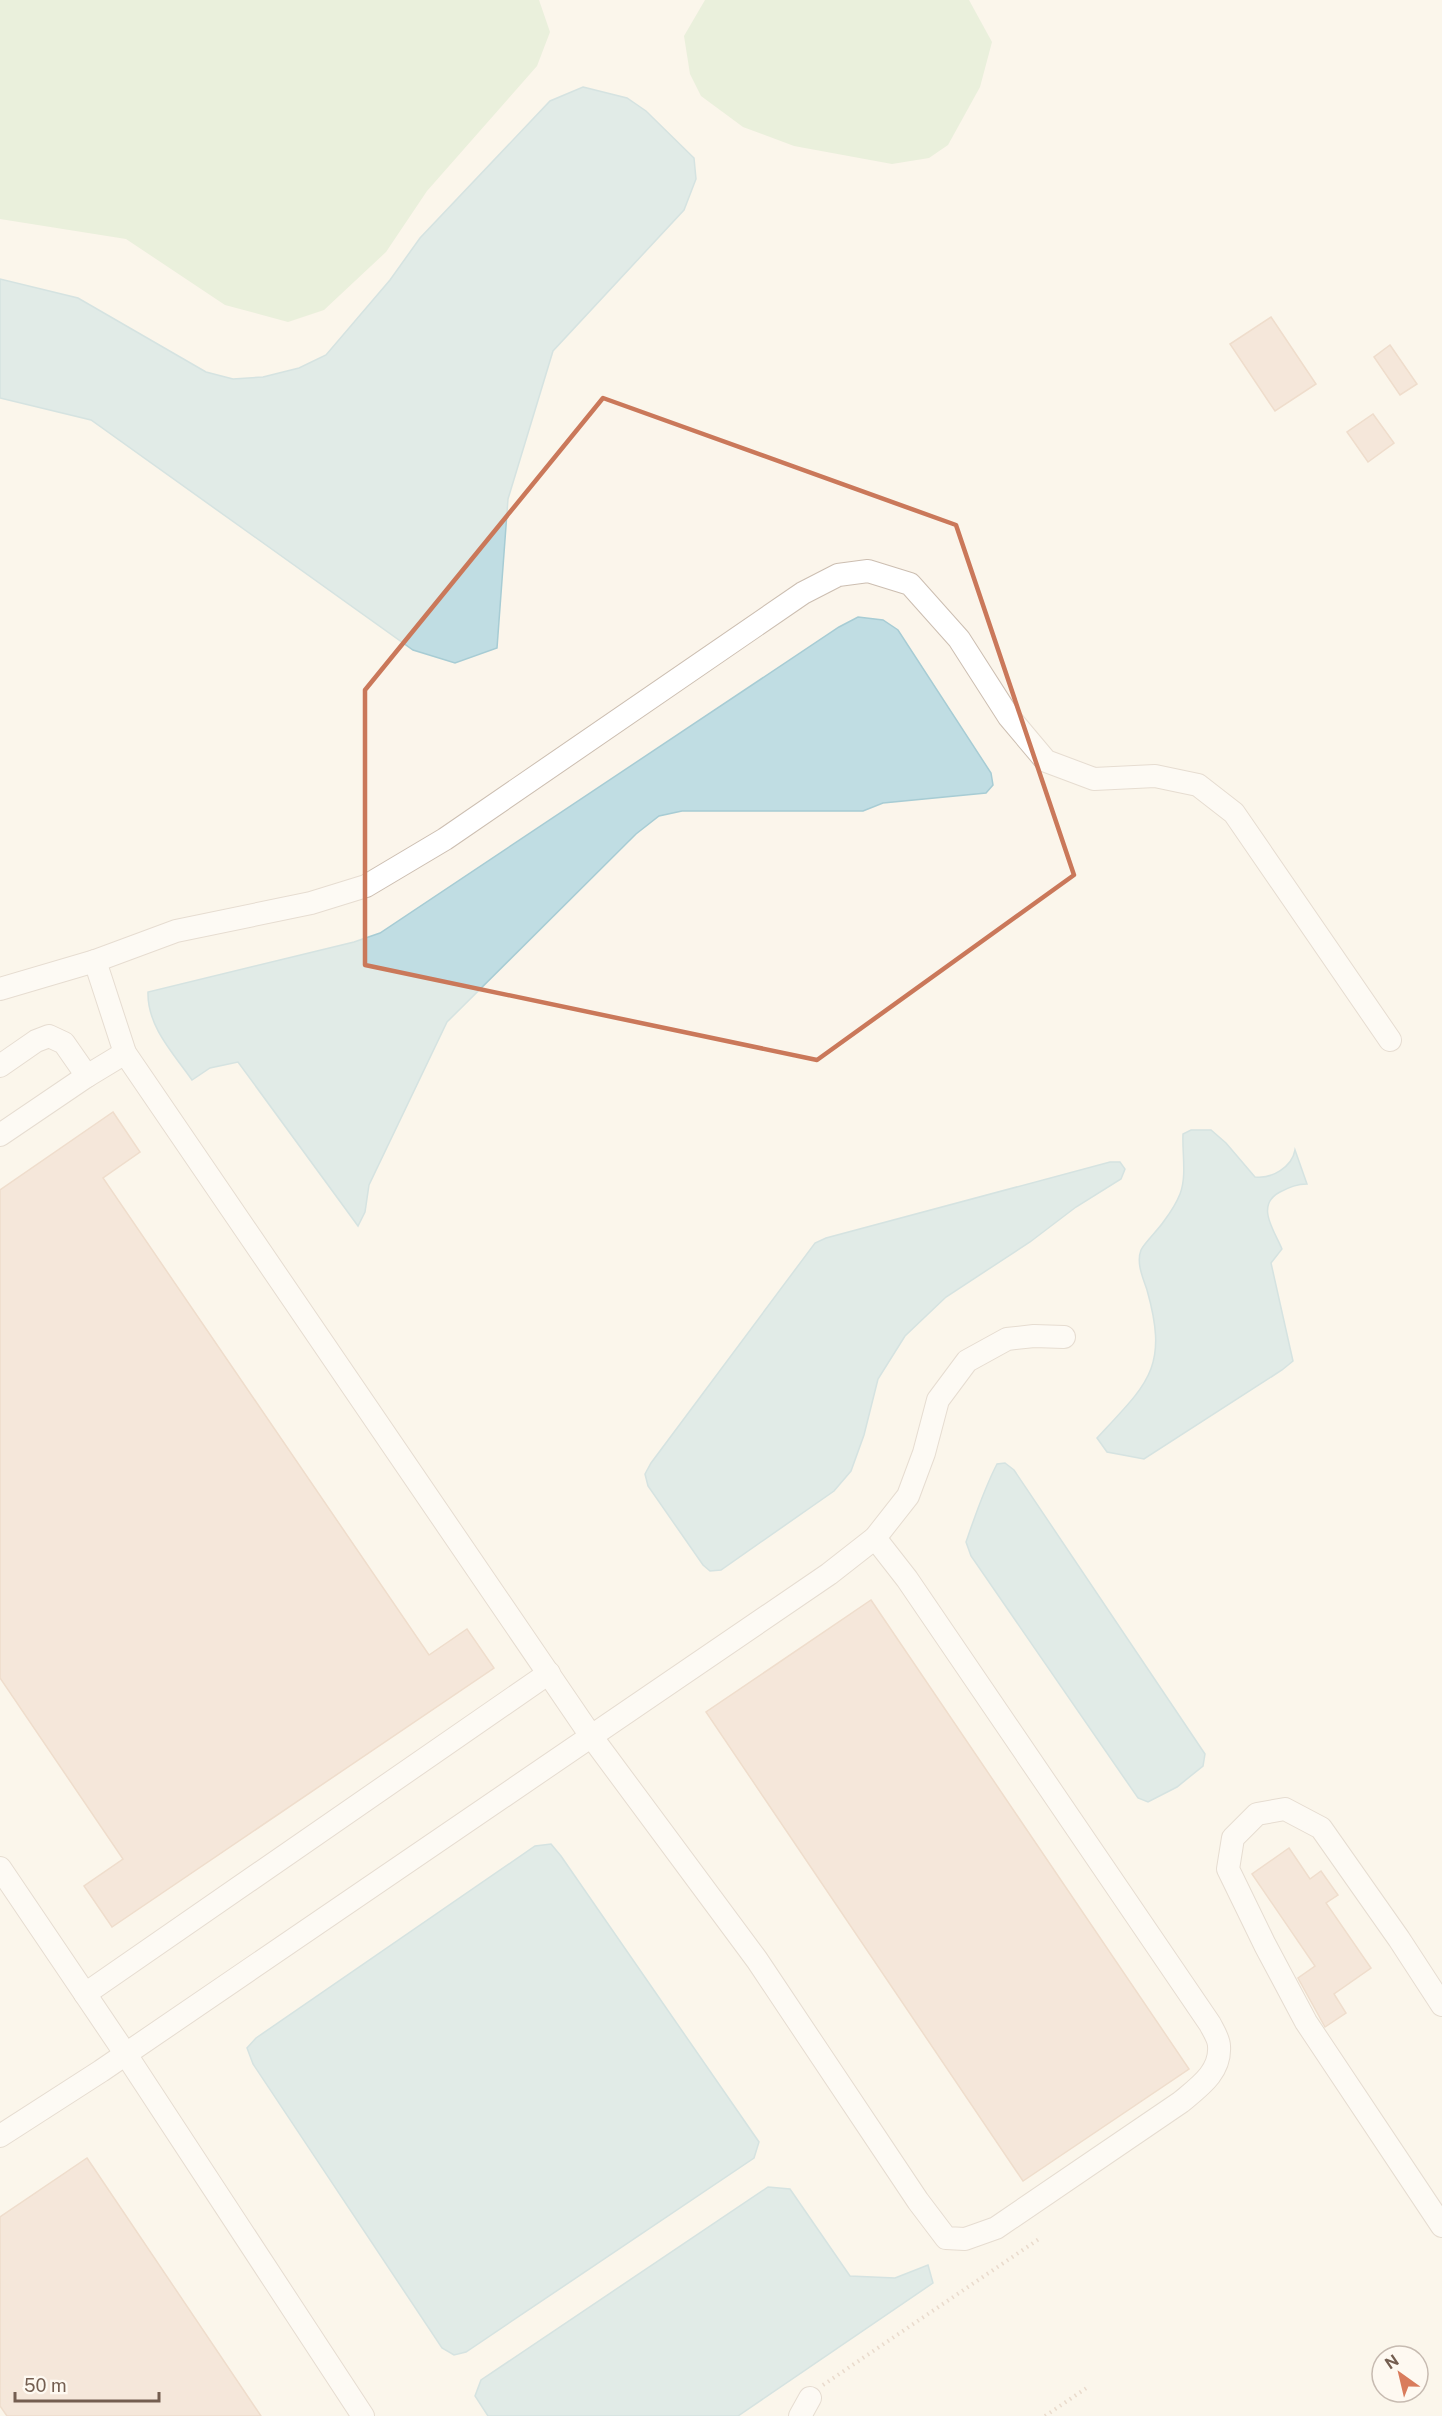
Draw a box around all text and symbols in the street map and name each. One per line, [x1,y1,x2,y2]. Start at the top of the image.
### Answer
north arrow [1370,2344,1430,2404]
text: N [1381,2351,1402,2373]
scale bar [15,2365,159,2403]
text: 50 m [24,2375,67,2396]

